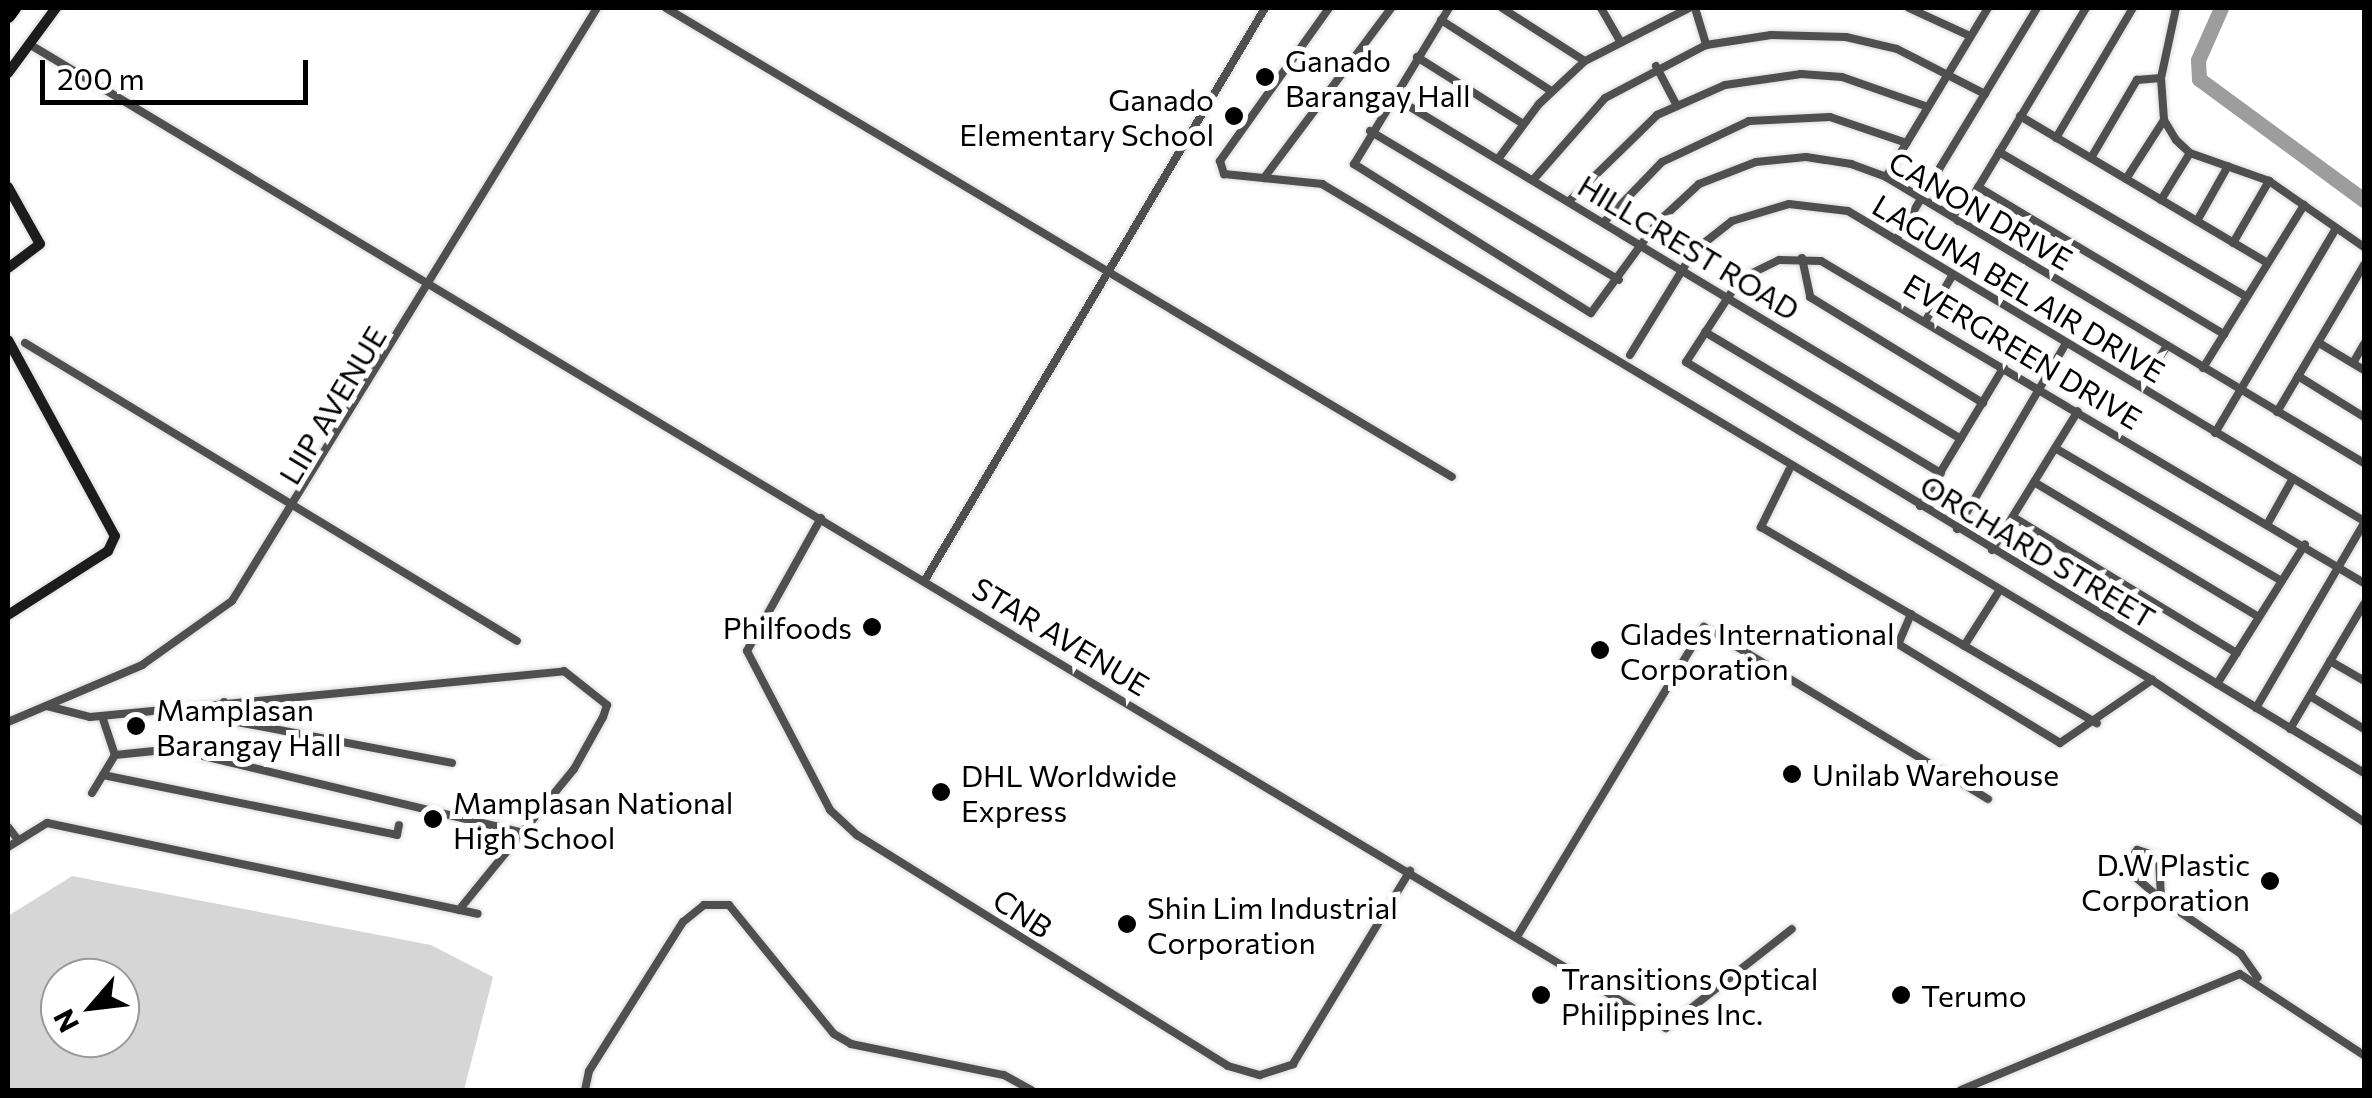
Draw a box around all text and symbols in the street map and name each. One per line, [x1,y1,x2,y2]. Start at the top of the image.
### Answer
scale bar [45,40,312,102]
place label: Ganado Barangay Hall [1285,42,1471,112]
text: 200 m [57,59,145,96]
marker: Ganado Barangay Hall [1254,66,1276,88]
place label: Ganado Elementary School [959,81,1214,152]
marker: Ganado Elementary School [1223,105,1245,127]
street label: CANON DRIVE [1883,143,2079,277]
street label: HILLCREST ROAD [1572,167,1806,327]
street label: LAGUNA BEL AIR DRIVE [1867,187,2171,389]
street label: EVERGREEN DRIVE [1898,266,2148,436]
street label: LIIP AVENUE [271,320,393,490]
street label: ORCHARD STREET [1914,467,2162,635]
street label: STAR AVENUE [966,569,1156,703]
place label: Philfoods [723,609,852,645]
place label: Glades International Corporation [1620,615,1895,686]
marker: Philfoods [861,616,883,638]
marker: Glades International Corporation [1589,639,1611,661]
place label: Mamplasan Barangay Hall [156,691,342,762]
marker: Mamplasan Barangay Hall [125,715,147,737]
place label: Unilab Warehouse [1812,756,2059,792]
place label: DHL Worldwide Express [961,757,1177,828]
marker: Unilab Warehouse [1781,763,1803,785]
marker: DHL Worldwide Express [930,781,952,803]
place label: Mamplasan National High School [453,784,733,854]
marker: Mamplasan National High School [422,808,444,830]
place label: D.W Plastic Corporation [2081,846,2250,916]
marker: D.W Plastic Corporation [2259,870,2281,892]
street label: CNB [987,881,1059,945]
place label: Shin Lim Industrial Corporation [1147,889,1398,960]
marker: Shin Lim Industrial Corporation [1116,913,1138,935]
north arrow [40,958,140,1058]
place label: Transitions Optical Philippines Inc. [1561,960,1818,1030]
place label: Terumo [1921,977,2027,1013]
marker: Transitions Optical Philippines Inc. [1530,984,1552,1006]
marker: Terumo [1890,984,1912,1006]
text: N [45,1004,85,1038]

